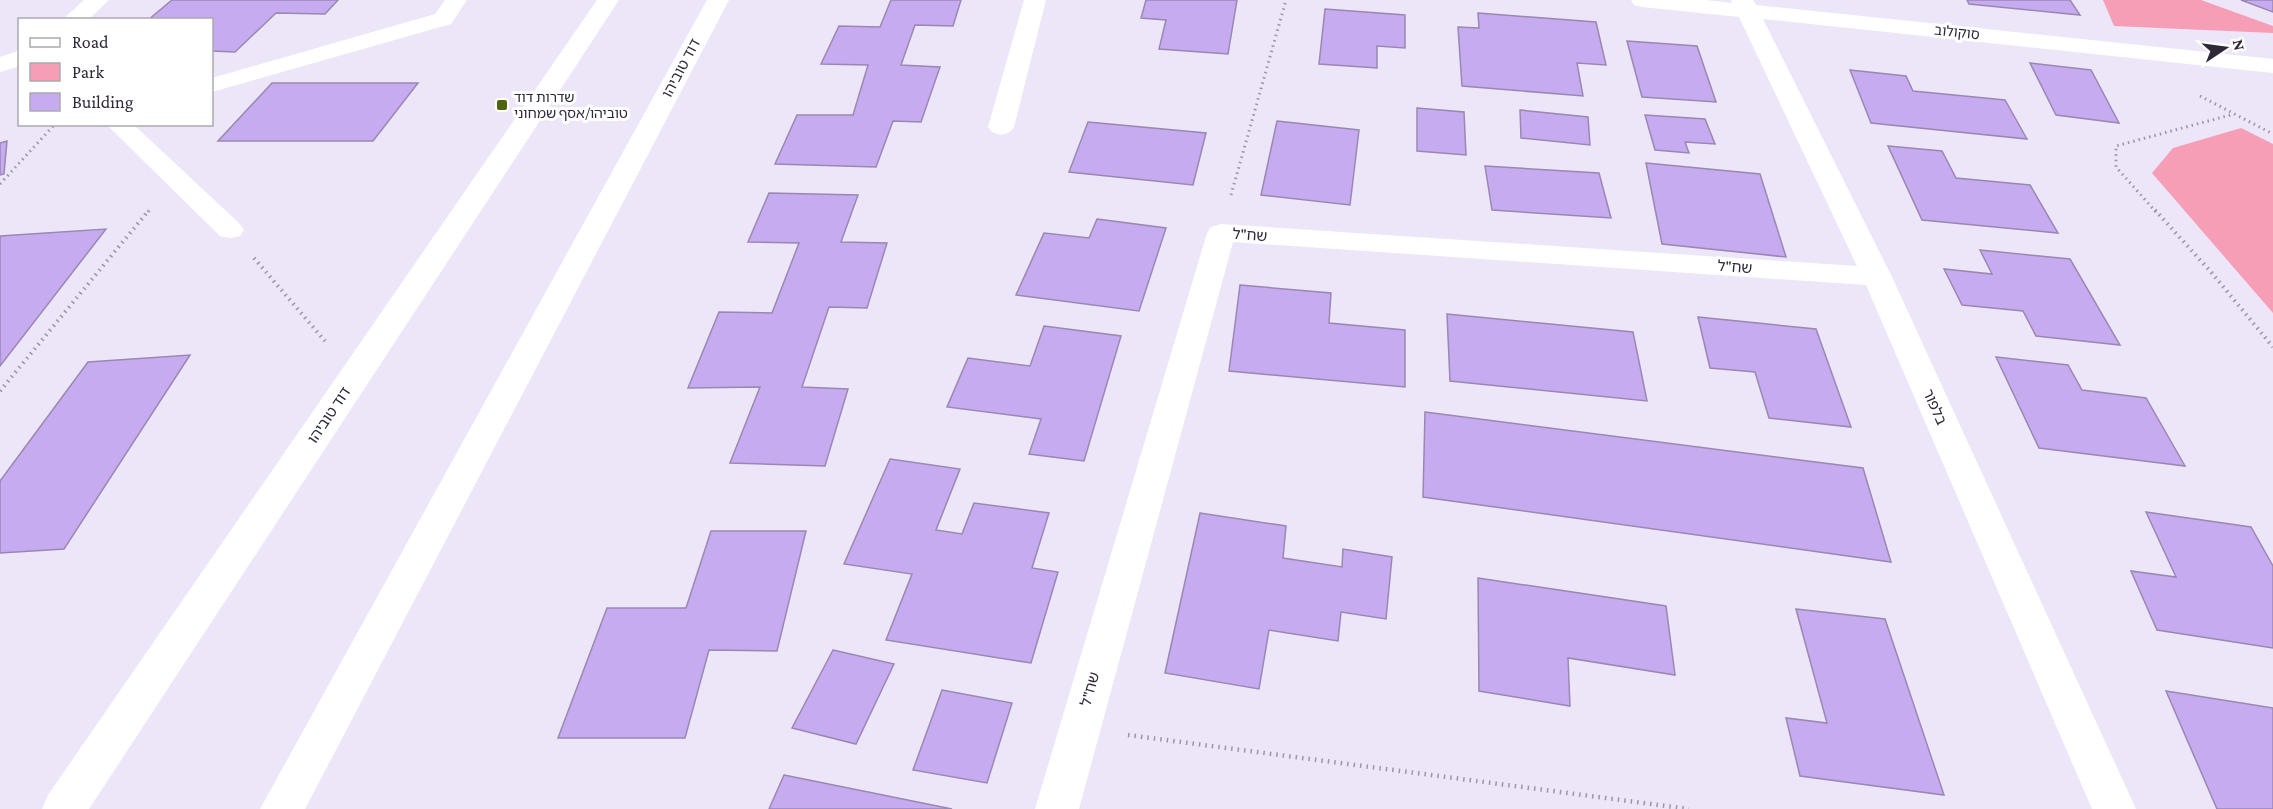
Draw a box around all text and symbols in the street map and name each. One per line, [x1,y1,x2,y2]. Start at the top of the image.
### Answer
legend [18,18,213,126]
north arrow [2195,18,2255,78]
street label: סוקולוב [1933,22,1981,42]
text: Road [72,32,109,52]
street label: דוד טוביהו [659,36,703,100]
text: N [2230,38,2249,52]
text: Park [72,62,104,82]
place label: שדרות דוד טוביהו/אסף שמחוני [514,89,628,121]
text: Building [72,92,134,112]
marker: שדרות דוד טוביהו/אסף שמחוני [495,98,509,112]
street label: שח"ל [1232,226,1268,244]
street label: שח"ל [1717,258,1753,276]
street label: דוד טוביהו [304,384,354,446]
street label: בלפור [1920,387,1950,428]
street label: שח"ל [1078,670,1102,708]

